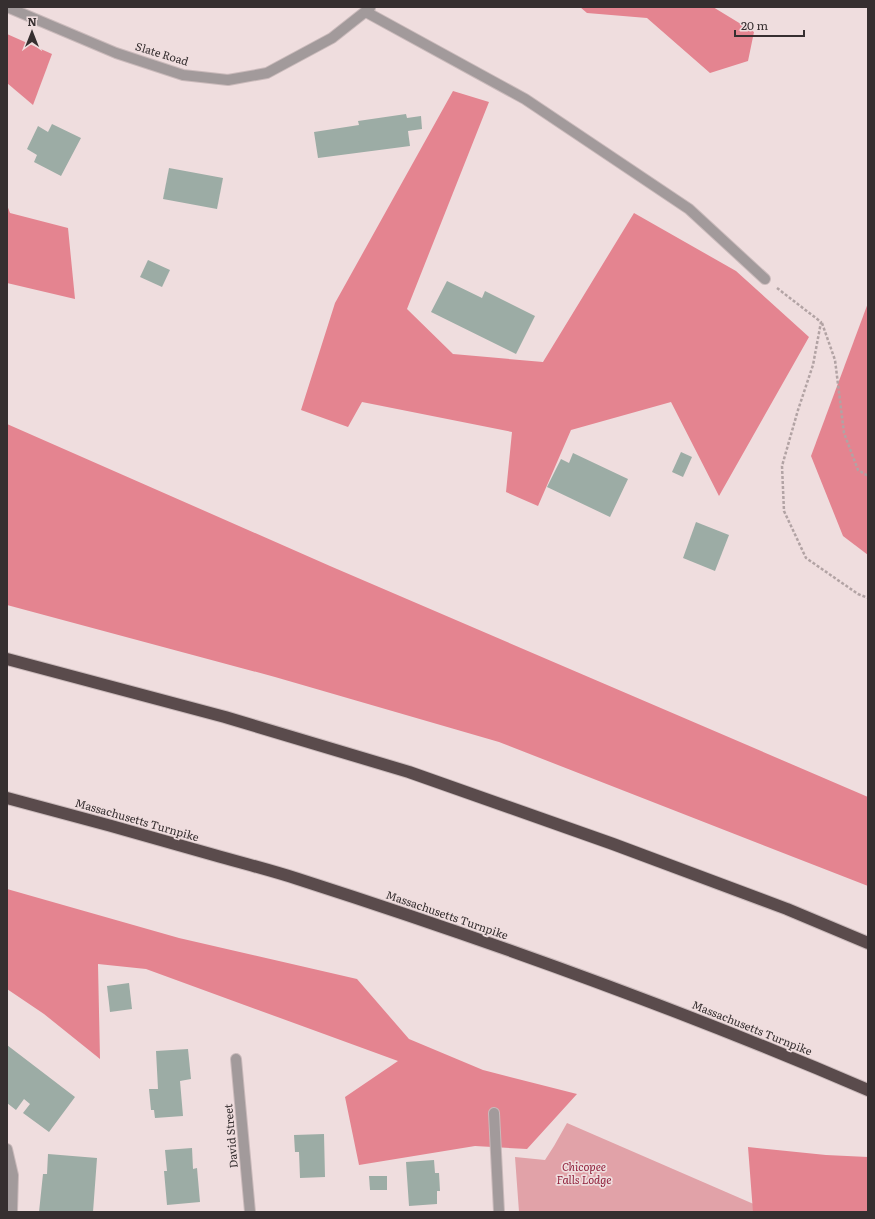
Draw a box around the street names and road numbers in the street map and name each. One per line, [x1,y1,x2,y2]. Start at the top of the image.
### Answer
street label: Slate Road [134,37,191,69]
street label: Massachusetts Turnpike [73,794,201,844]
street label: Massachusetts Turnpike [384,886,511,943]
street label: Massachusetts Turnpike [690,996,815,1059]
street label: David Street [219,1103,241,1169]

